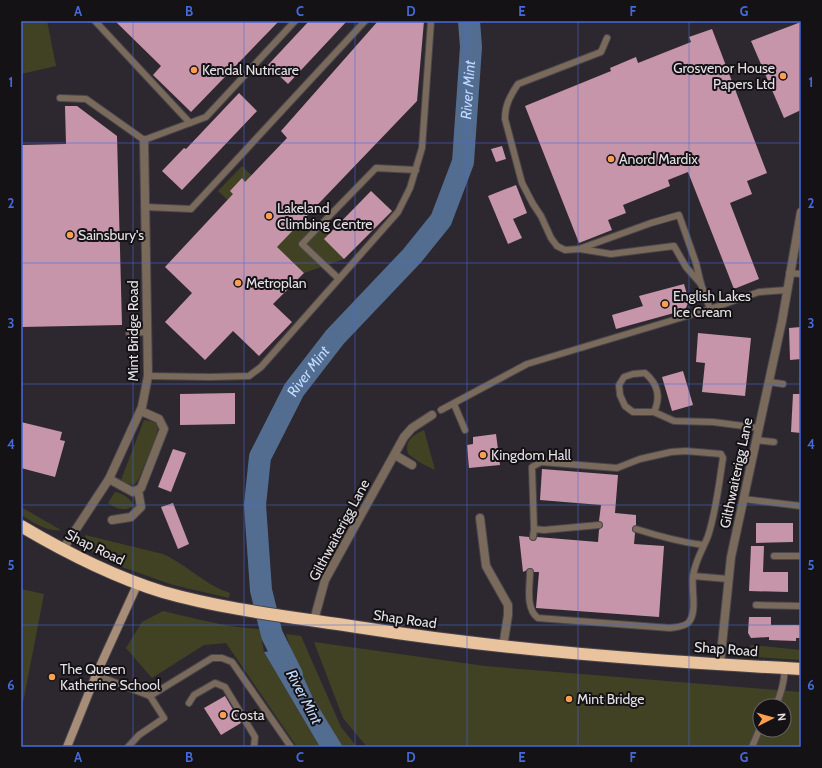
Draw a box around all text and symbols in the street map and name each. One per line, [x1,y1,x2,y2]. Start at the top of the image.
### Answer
text: A [74,3,83,19]
text: B [185,3,193,19]
text: C [296,3,304,19]
text: D [406,3,416,19]
text: E [518,3,526,19]
text: F [630,3,637,19]
text: G [740,3,749,19]
water label: River Mint [457,59,479,120]
place label: Grosvenor House Papers Ltd [673,59,775,93]
place label: Kendal Nutricare [202,61,299,79]
marker: Kendal Nutricare [189,65,199,75]
marker: Grosvenor House Papers Ltd [778,71,788,81]
text: 1 [9,74,13,90]
text: 1 [809,74,813,90]
place label: Anord Mardix [619,150,698,168]
marker: Anord Mardix [606,154,616,164]
text: 2 [8,195,15,211]
text: 2 [808,195,815,211]
place label: Lakeland Climbing Centre [277,199,372,233]
marker: Lakeland Climbing Centre [264,211,274,221]
place label: Sainsbury's [78,226,144,244]
marker: Sainsbury's [65,230,75,240]
place label: Metroplan [246,274,307,292]
marker: Metroplan [233,278,243,288]
street label: Mint Bridge Road [124,281,142,381]
place label: English Lakes Ice Cream [673,287,751,321]
marker: English Lakes Ice Cream [660,299,670,309]
text: 3 [7,315,15,331]
text: 3 [807,315,815,331]
water label: River Mint [283,342,334,400]
street label: Gilthwaiterigg Lane [715,416,757,530]
text: 4 [7,436,15,452]
text: 4 [807,436,815,452]
place label: Kingdom Hall [491,446,572,464]
marker: Kingdom Hall [478,450,488,460]
street label: Gilthwaiterigg Lane [305,476,373,584]
street label: Shap Road [62,525,128,569]
text: 5 [8,557,15,573]
text: 5 [808,557,815,573]
street label: Shap Road [372,606,438,632]
street label: Shap Road [694,638,758,660]
place label: The Queen Katherine School [60,660,161,694]
water label: River Mint [282,667,326,728]
marker: The Queen Katherine School [47,672,57,682]
text: 6 [7,677,15,693]
text: 6 [807,677,815,693]
place label: Mint Bridge [577,690,644,708]
marker: Mint Bridge [564,694,574,704]
north arrow [752,698,792,738]
place label: Costa [231,706,265,724]
marker: Costa [218,710,228,720]
text: N [775,712,789,722]
text: A [74,749,83,765]
text: B [185,749,193,765]
text: C [296,749,304,765]
text: D [406,749,416,765]
text: E [518,749,526,765]
text: F [630,749,637,765]
text: G [740,749,749,765]

